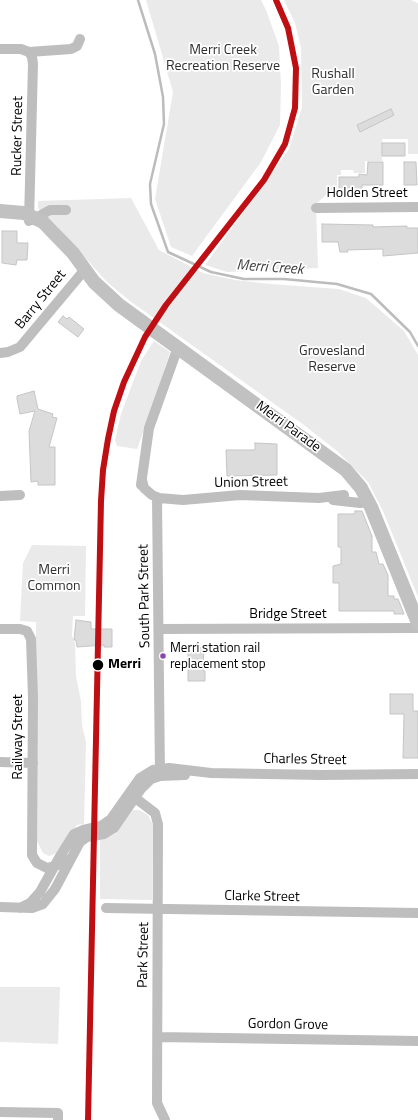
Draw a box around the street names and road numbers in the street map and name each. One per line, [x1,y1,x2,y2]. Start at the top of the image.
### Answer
street label: Rucker Street [9,96,27,176]
street label: Holden Street [326,186,408,202]
street label: Barry Street [12,267,70,333]
street label: Merri Parade [252,398,324,456]
street label: Union Street [214,474,288,492]
street label: South Park Street [136,544,154,648]
street label: Bridge Street [249,607,327,623]
street label: Railway Street [11,694,27,780]
street label: Charles Street [263,751,347,769]
street label: Clarke Street [224,888,300,906]
street label: Park Street [135,922,153,988]
street label: Gordon Grove [248,1016,328,1034]

